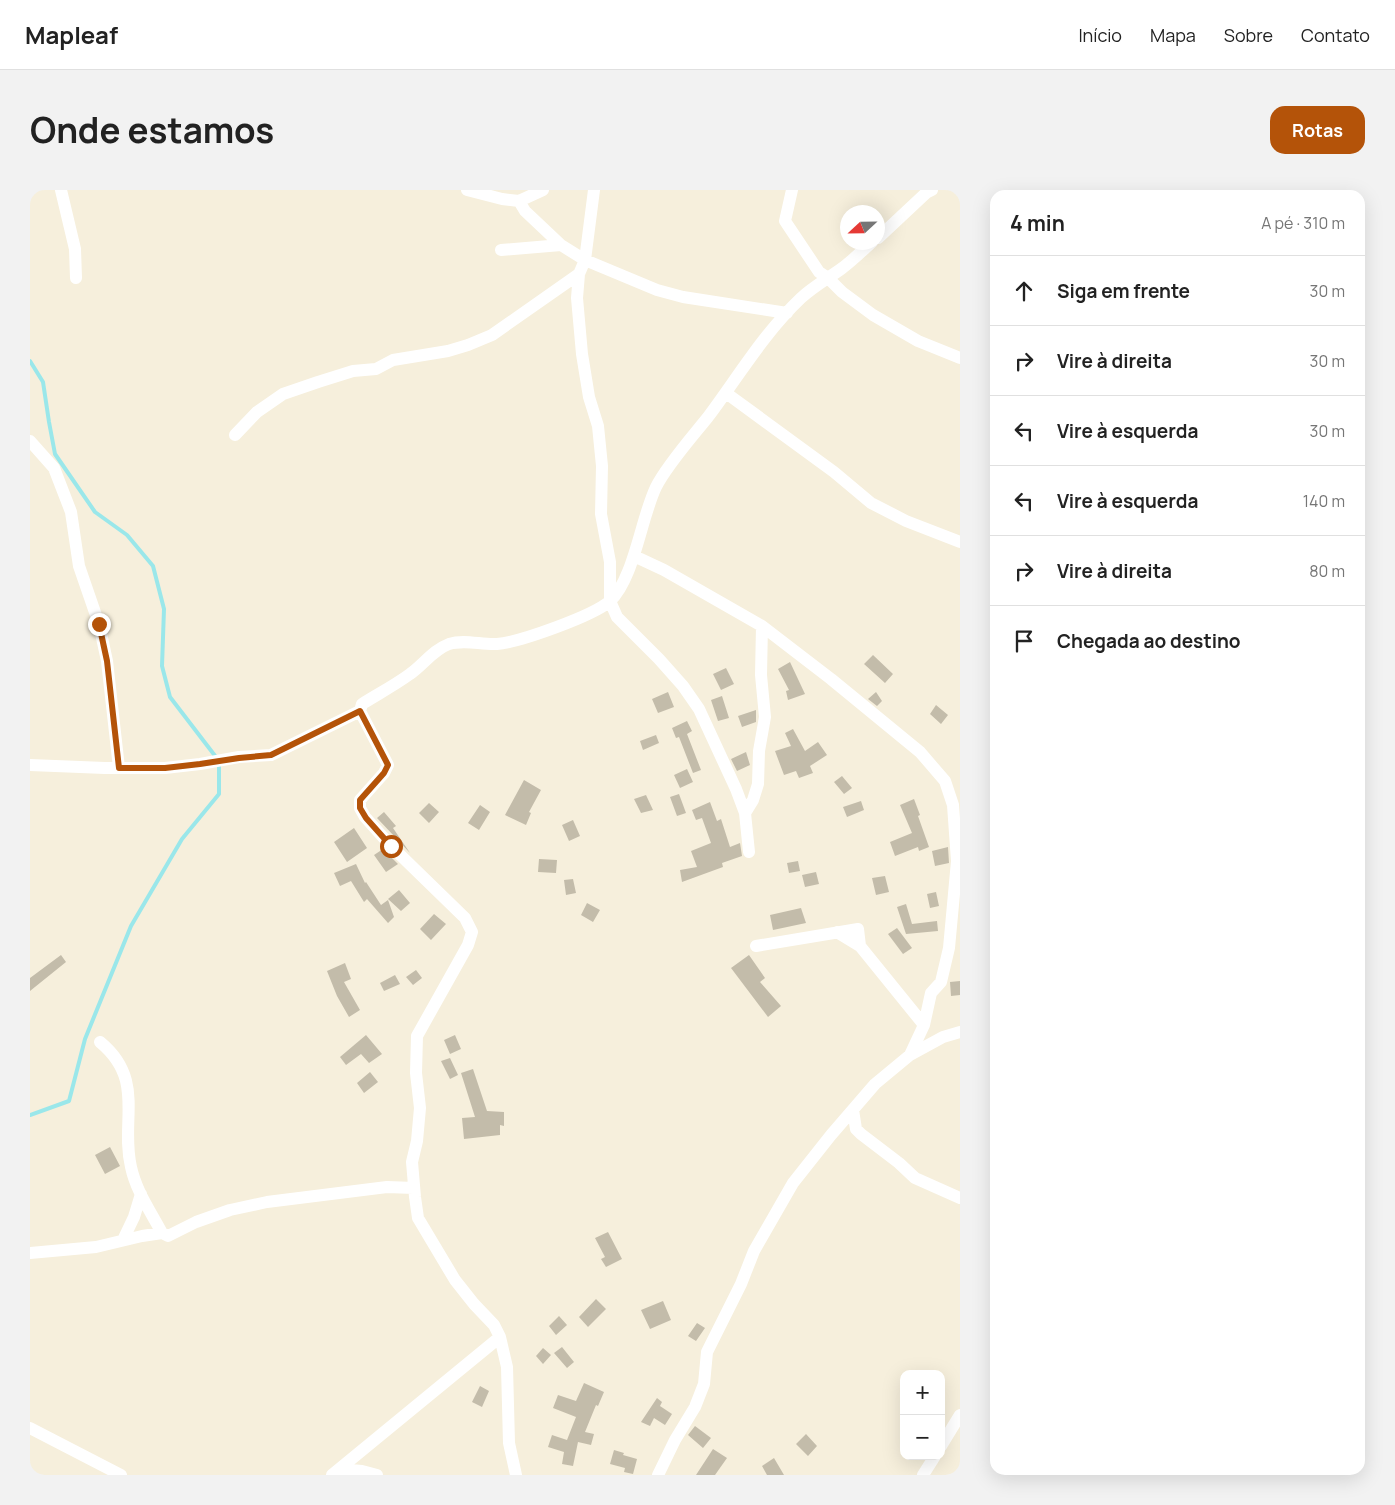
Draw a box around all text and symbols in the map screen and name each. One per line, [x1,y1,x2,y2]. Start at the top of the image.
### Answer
text: Mapleaf [25,18,118,51]
text: Início [1078,23,1122,47]
text: Mapa [1150,23,1196,47]
text: Sobre [1224,23,1273,47]
text: Contato [1301,23,1370,47]
text: Onde estamos [30,106,274,154]
button: Rotas [1270,106,1365,154]
north arrow [840,205,885,250]
text: 4 min [1010,209,1065,237]
text: A pé · 310 m [1261,212,1345,234]
icon: ahead [1010,277,1038,305]
text: Siga em frente [1057,278,1190,304]
text: 30 m [1310,280,1345,302]
icon: right [1010,347,1038,375]
text: Vire à direita [1057,348,1172,374]
text: 30 m [1310,350,1345,372]
icon: left [1010,417,1038,445]
text: Vire à esquerda [1057,418,1198,444]
text: 30 m [1310,420,1345,442]
icon: left [1010,487,1038,515]
text: Vire à esquerda [1057,488,1198,514]
text: 140 m [1303,490,1345,512]
icon: right [1010,557,1038,585]
text: Vire à direita [1057,558,1172,584]
text: 80 m [1309,560,1345,582]
route end [88,613,111,636]
icon: arrive [1010,627,1038,655]
text: Chegada ao destino [1057,628,1240,654]
route start [380,835,403,858]
map controls [900,1370,945,1460]
button: + [900,1370,945,1415]
button: − [900,1415,945,1460]

